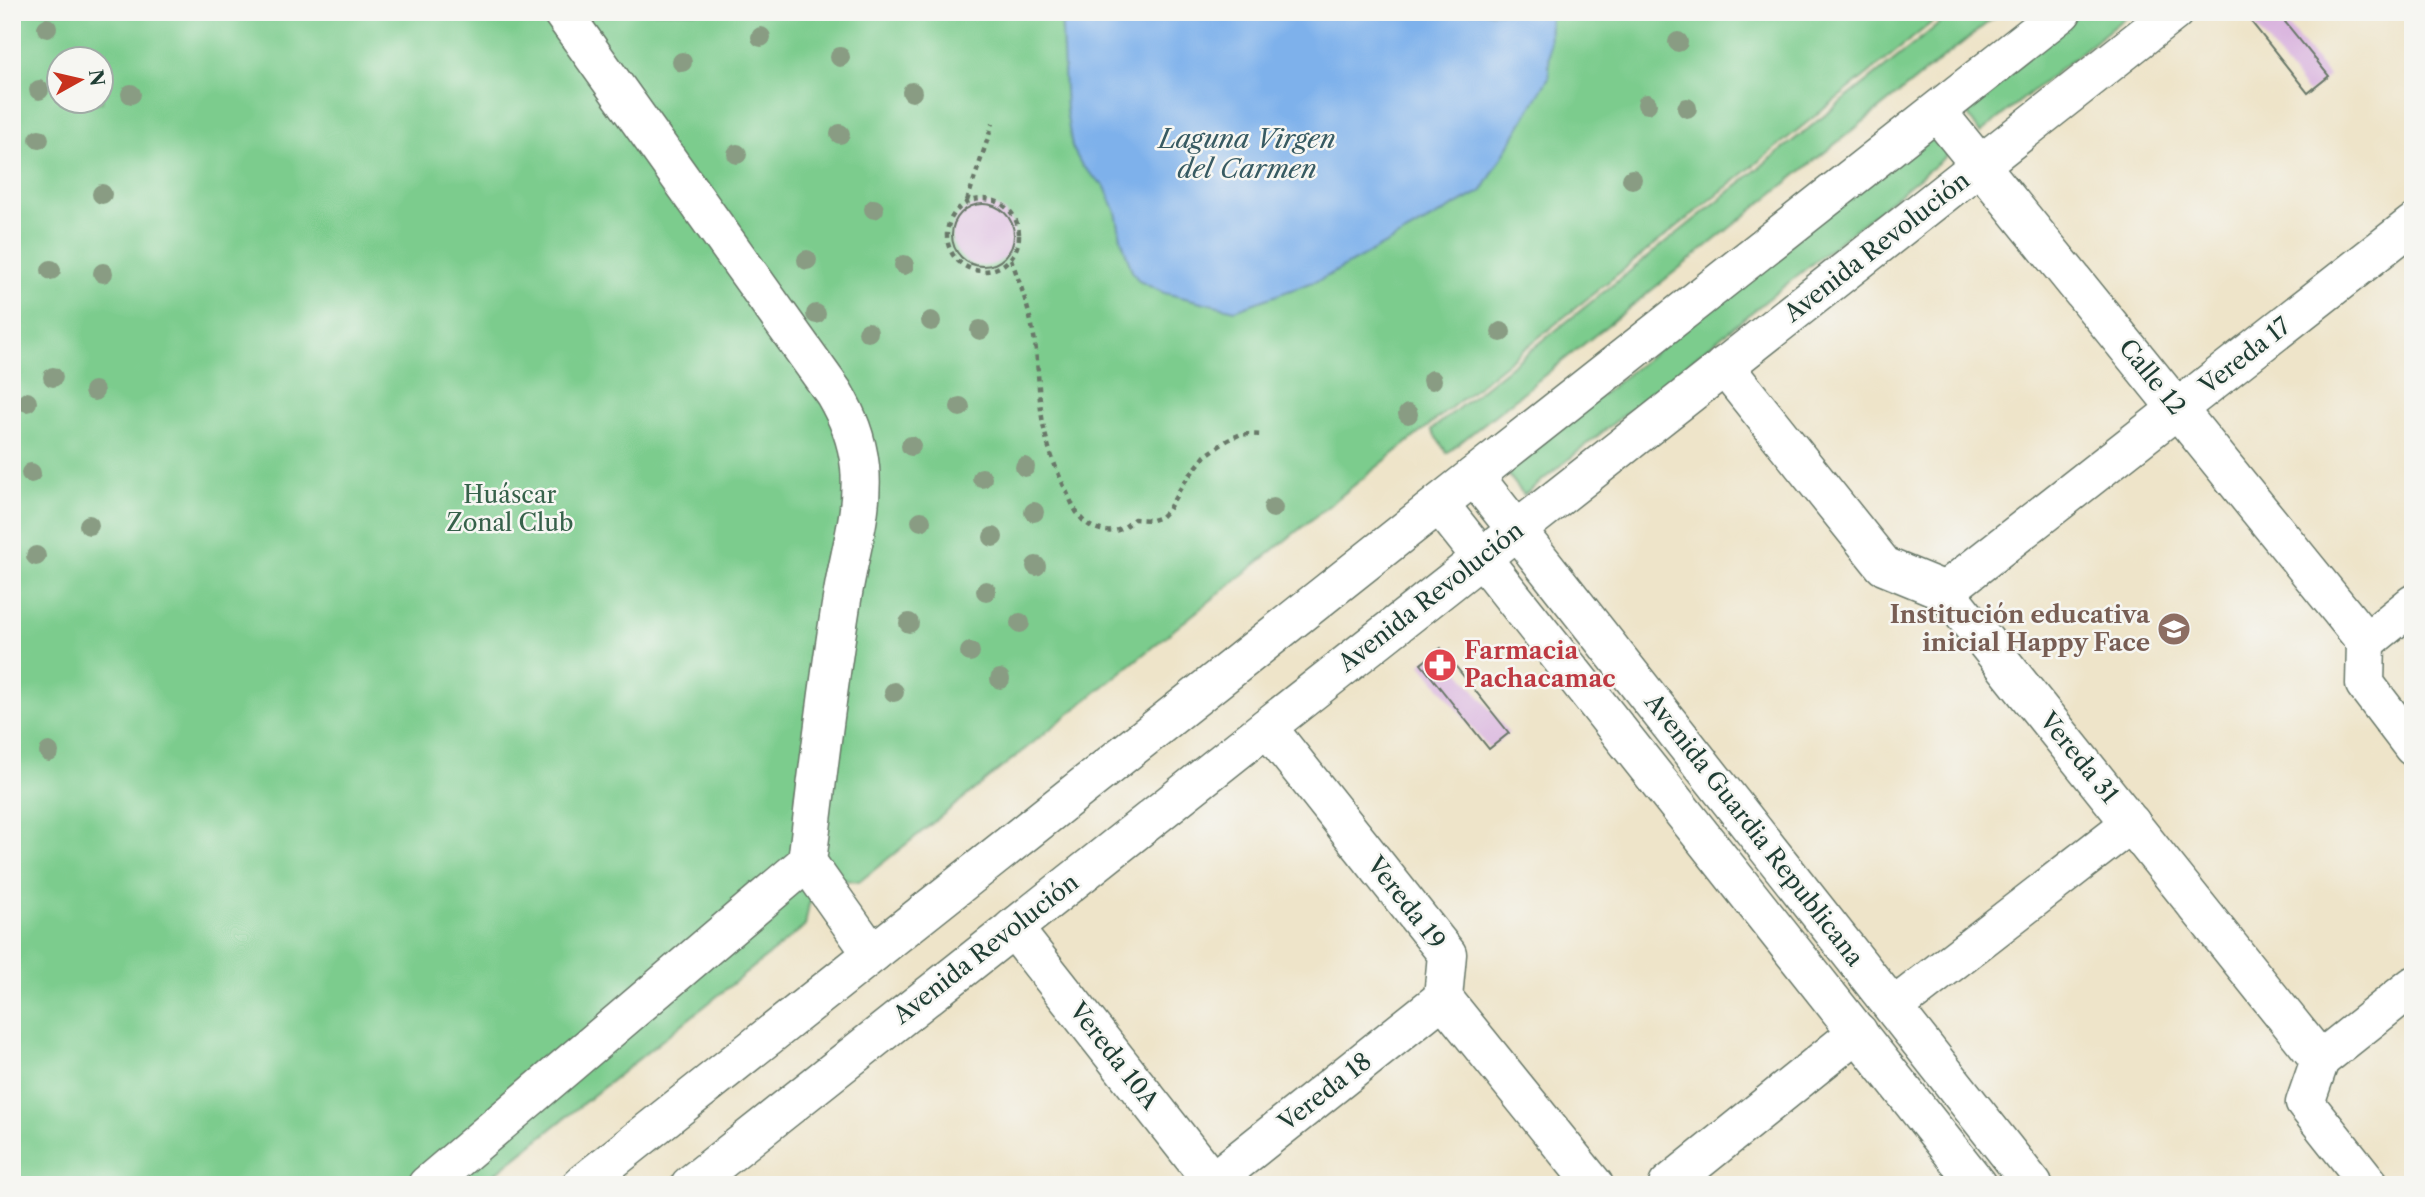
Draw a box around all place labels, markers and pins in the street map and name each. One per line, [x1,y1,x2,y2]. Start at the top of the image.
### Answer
place label: Institución educativa inicial Happy Face [1890,600,2151,657]
school or university icon: Institución educativa inicial Happy Face [2155,610,2193,648]
place label: Farmacia Pachacamac [1464,636,1616,693]
pharmacy icon: Farmacia Pachacamac [1421,646,1459,684]

